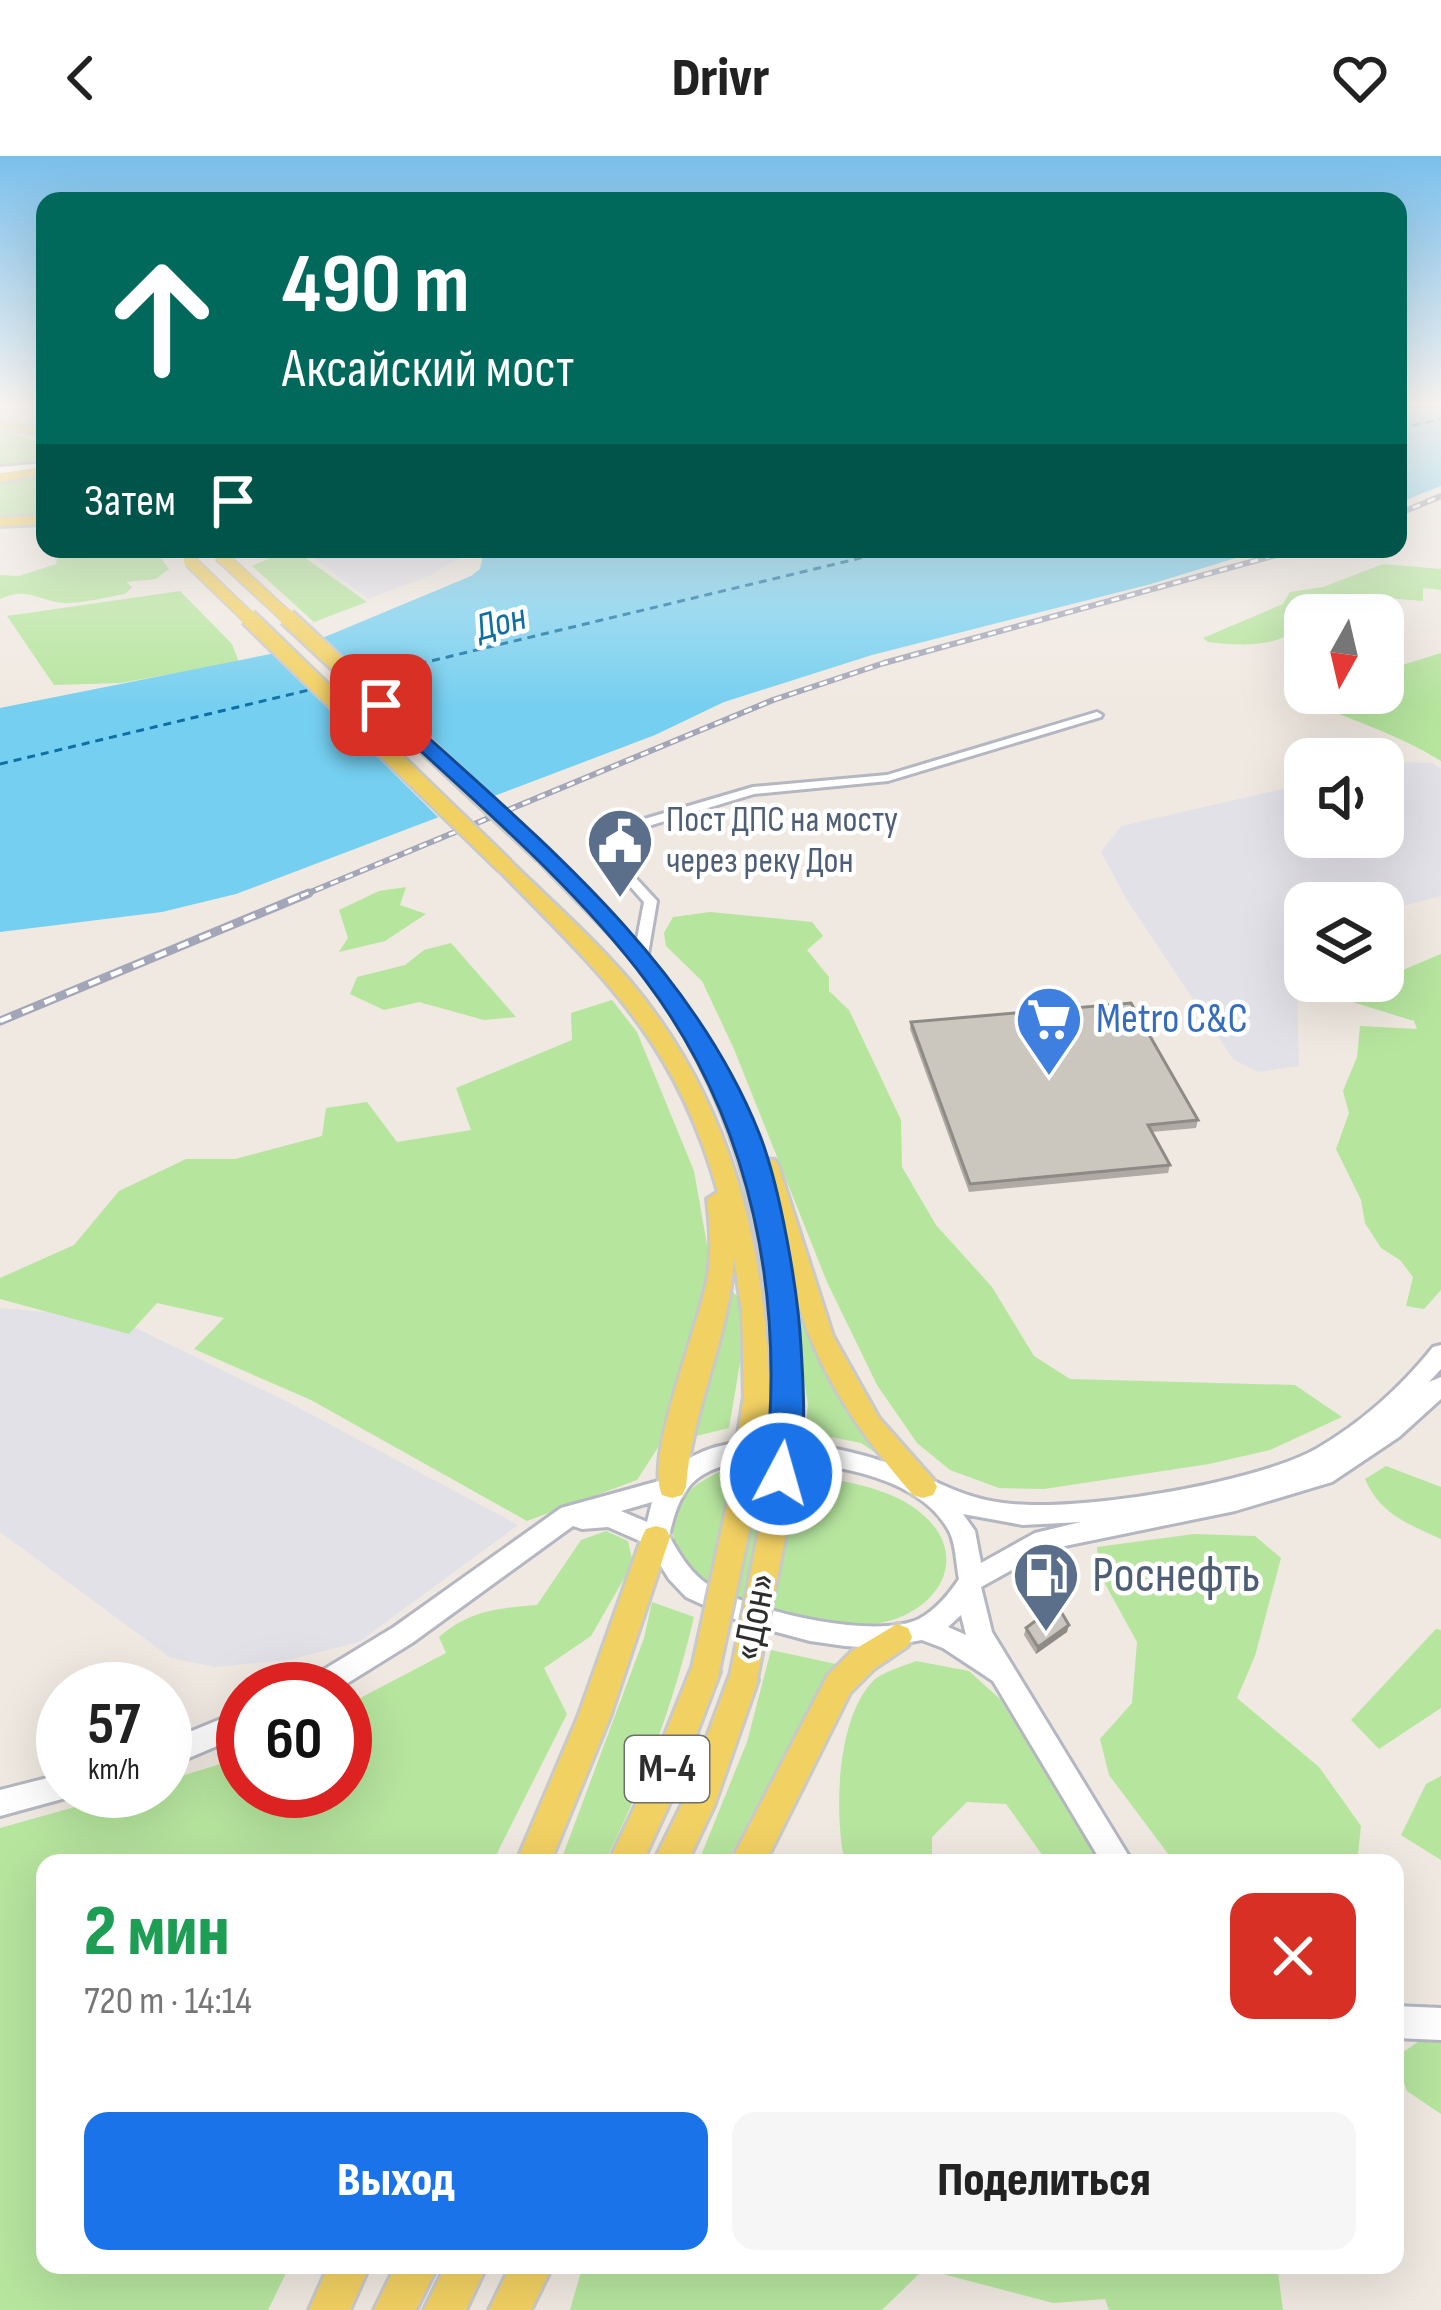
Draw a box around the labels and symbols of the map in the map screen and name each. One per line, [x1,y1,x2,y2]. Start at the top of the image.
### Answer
water label: Дон [469,594,531,653]
north arrow [1284,594,1404,714]
pin [330,654,432,756]
place label: Пост ДПС на мосту через реку Дон [666,799,898,883]
public building icon: Пост ДПС на мосту через реку Дон [585,806,655,900]
supermarket icon: Metro C&C [1014,984,1084,1078]
place label: Metro C&C [1096,994,1248,1045]
position arrow [718,1411,844,1537]
fuel station icon: Роснефть [1011,1540,1081,1634]
place label: Роснефть [1092,1545,1261,1606]
street label: «Дон» [722,1569,788,1665]
speed limit sign: 60 [216,1662,372,1818]
road number: М-4 [625,1736,709,1802]

